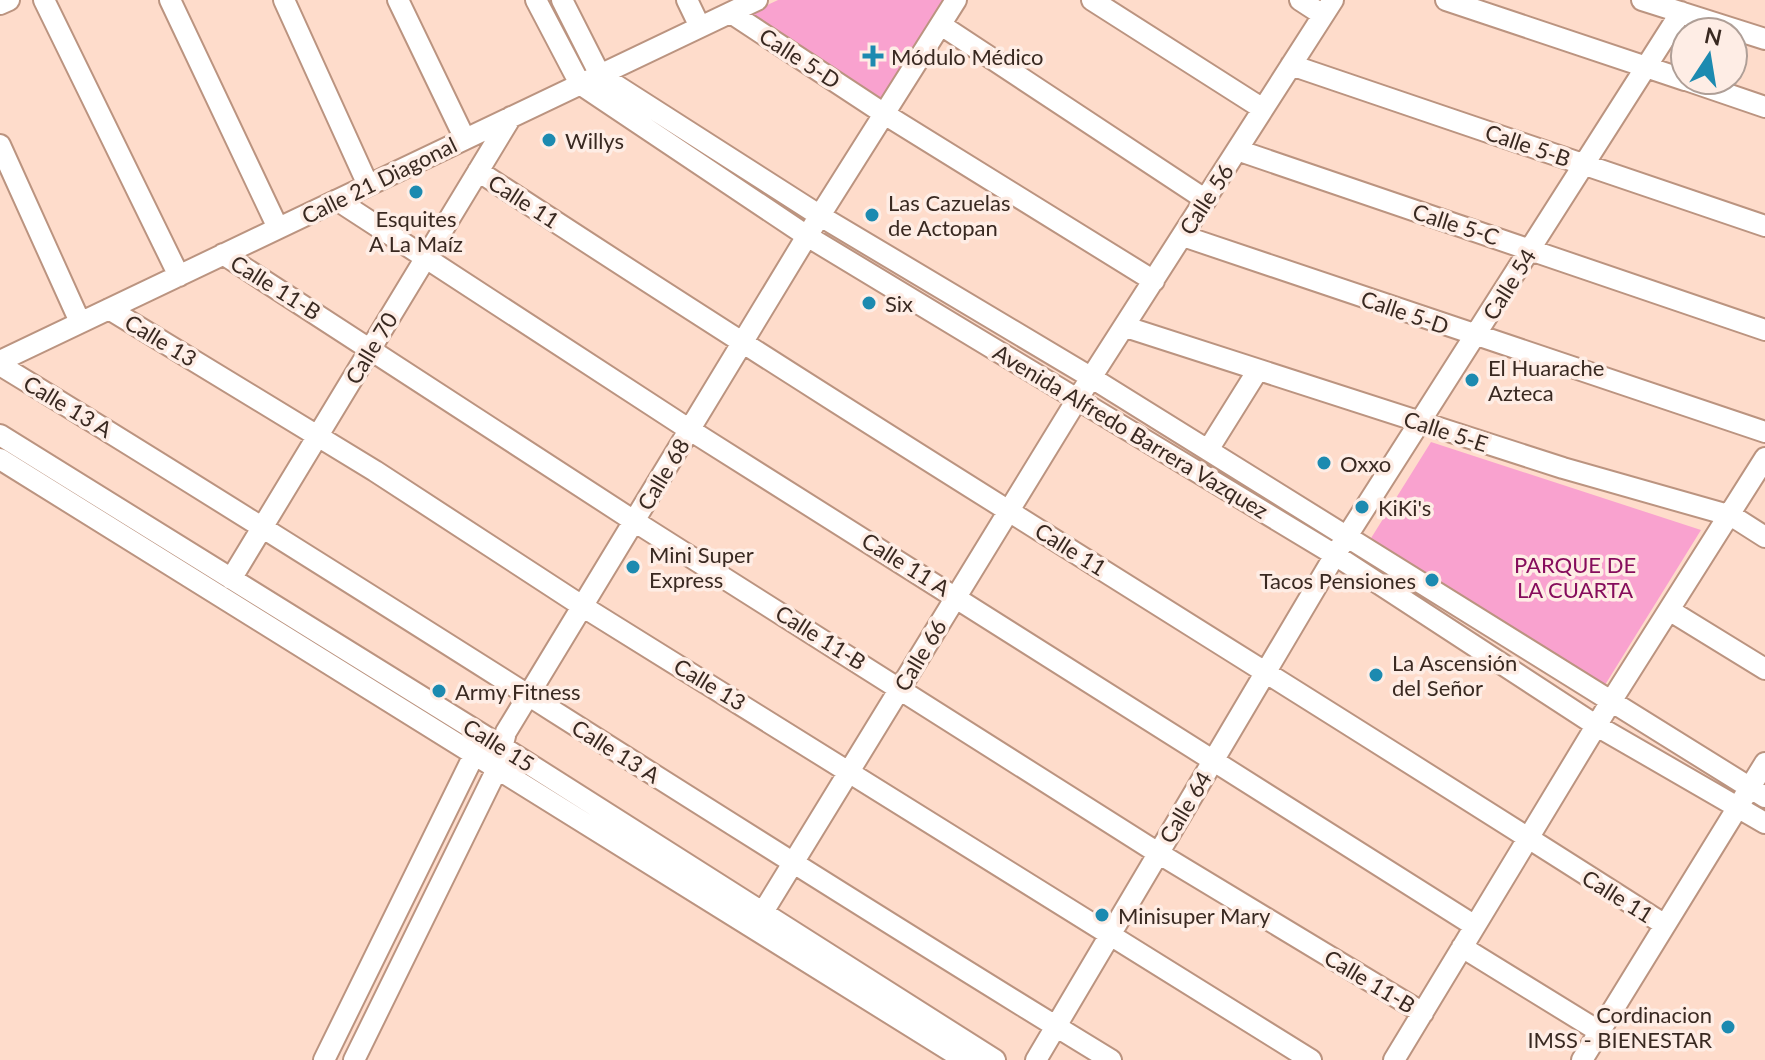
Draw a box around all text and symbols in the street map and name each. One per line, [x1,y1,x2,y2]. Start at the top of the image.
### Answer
north arrow [1669,16,1749,96]
text: N [1702,21,1724,51]
street label: Calle 5-D [755,22,845,94]
place label: Módulo Médico [891,43,1044,70]
marker: Módulo Médico [862,45,884,67]
street label: Calle 5-B [1482,118,1574,172]
place label: Willys [565,127,624,154]
street label: Calle 21 Diagonal [297,131,461,229]
marker: Willys [540,131,558,149]
street label: Calle 56 [1173,159,1239,239]
street label: Calle 11 [484,168,564,234]
marker: Esquites A La Maíz [407,183,425,201]
place label: Las Cazuelas de Actopan [888,189,1011,241]
street label: Calle 5-C [1410,197,1503,251]
place label: Esquites A La Maíz [369,205,463,257]
marker: Las Cazuelas de Actopan [863,206,881,224]
street label: Calle 54 [1477,243,1541,325]
street label: Calle 11-B [226,249,326,325]
street label: Calle 5-D [1358,284,1452,340]
place label: Six [885,290,913,317]
marker: Six [860,294,878,312]
street label: Calle 70 [339,307,403,389]
street label: Calle 13 [120,308,202,372]
street label: Avenida Alfredo Barrera Vazquez [989,338,1273,524]
place label: El Huarache Azteca [1488,354,1604,406]
street label: Calle 13 A [19,369,117,443]
marker: El Huarache Azteca [1463,371,1481,389]
street label: Calle 5-E [1401,405,1491,457]
street label: Calle 68 [631,433,695,515]
place label: Oxxo [1340,450,1391,477]
marker: Oxxo [1315,454,1333,472]
place label: KiKi's [1378,494,1431,521]
marker: KiKi's [1353,498,1371,516]
street label: Calle 11 [1030,517,1112,581]
street label: Calle 11 A [857,526,955,602]
place label: Mini Super Express [649,541,754,593]
park label: PARQUE DE LA CUARTA [1514,551,1636,603]
marker: Mini Super Express [624,558,642,576]
place label: Tacos Pensiones [1259,567,1416,594]
marker: Tacos Pensiones [1423,571,1441,589]
street label: Calle 11-B [771,599,871,675]
street label: Calle 66 [888,614,952,696]
place label: La Ascensión del Señor [1392,649,1517,701]
street label: Calle 13 [669,652,751,716]
marker: La Ascensión del Señor [1367,666,1385,684]
place label: Army Fitness [455,678,581,705]
marker: Army Fitness [430,682,448,700]
street label: Calle 15 [458,713,540,777]
street label: Calle 13 A [567,713,665,789]
street label: Calle 64 [1153,766,1217,848]
street label: Calle 11 [1577,864,1659,928]
place label: Minisuper Mary [1118,902,1271,929]
marker: Minisuper Mary [1093,906,1111,924]
street label: Calle 11-B [1320,943,1420,1019]
place label: Cordinacion IMSS - BIENESTAR [1527,1001,1712,1053]
marker: Cordinacion IMSS - BIENESTAR [1719,1018,1737,1036]

